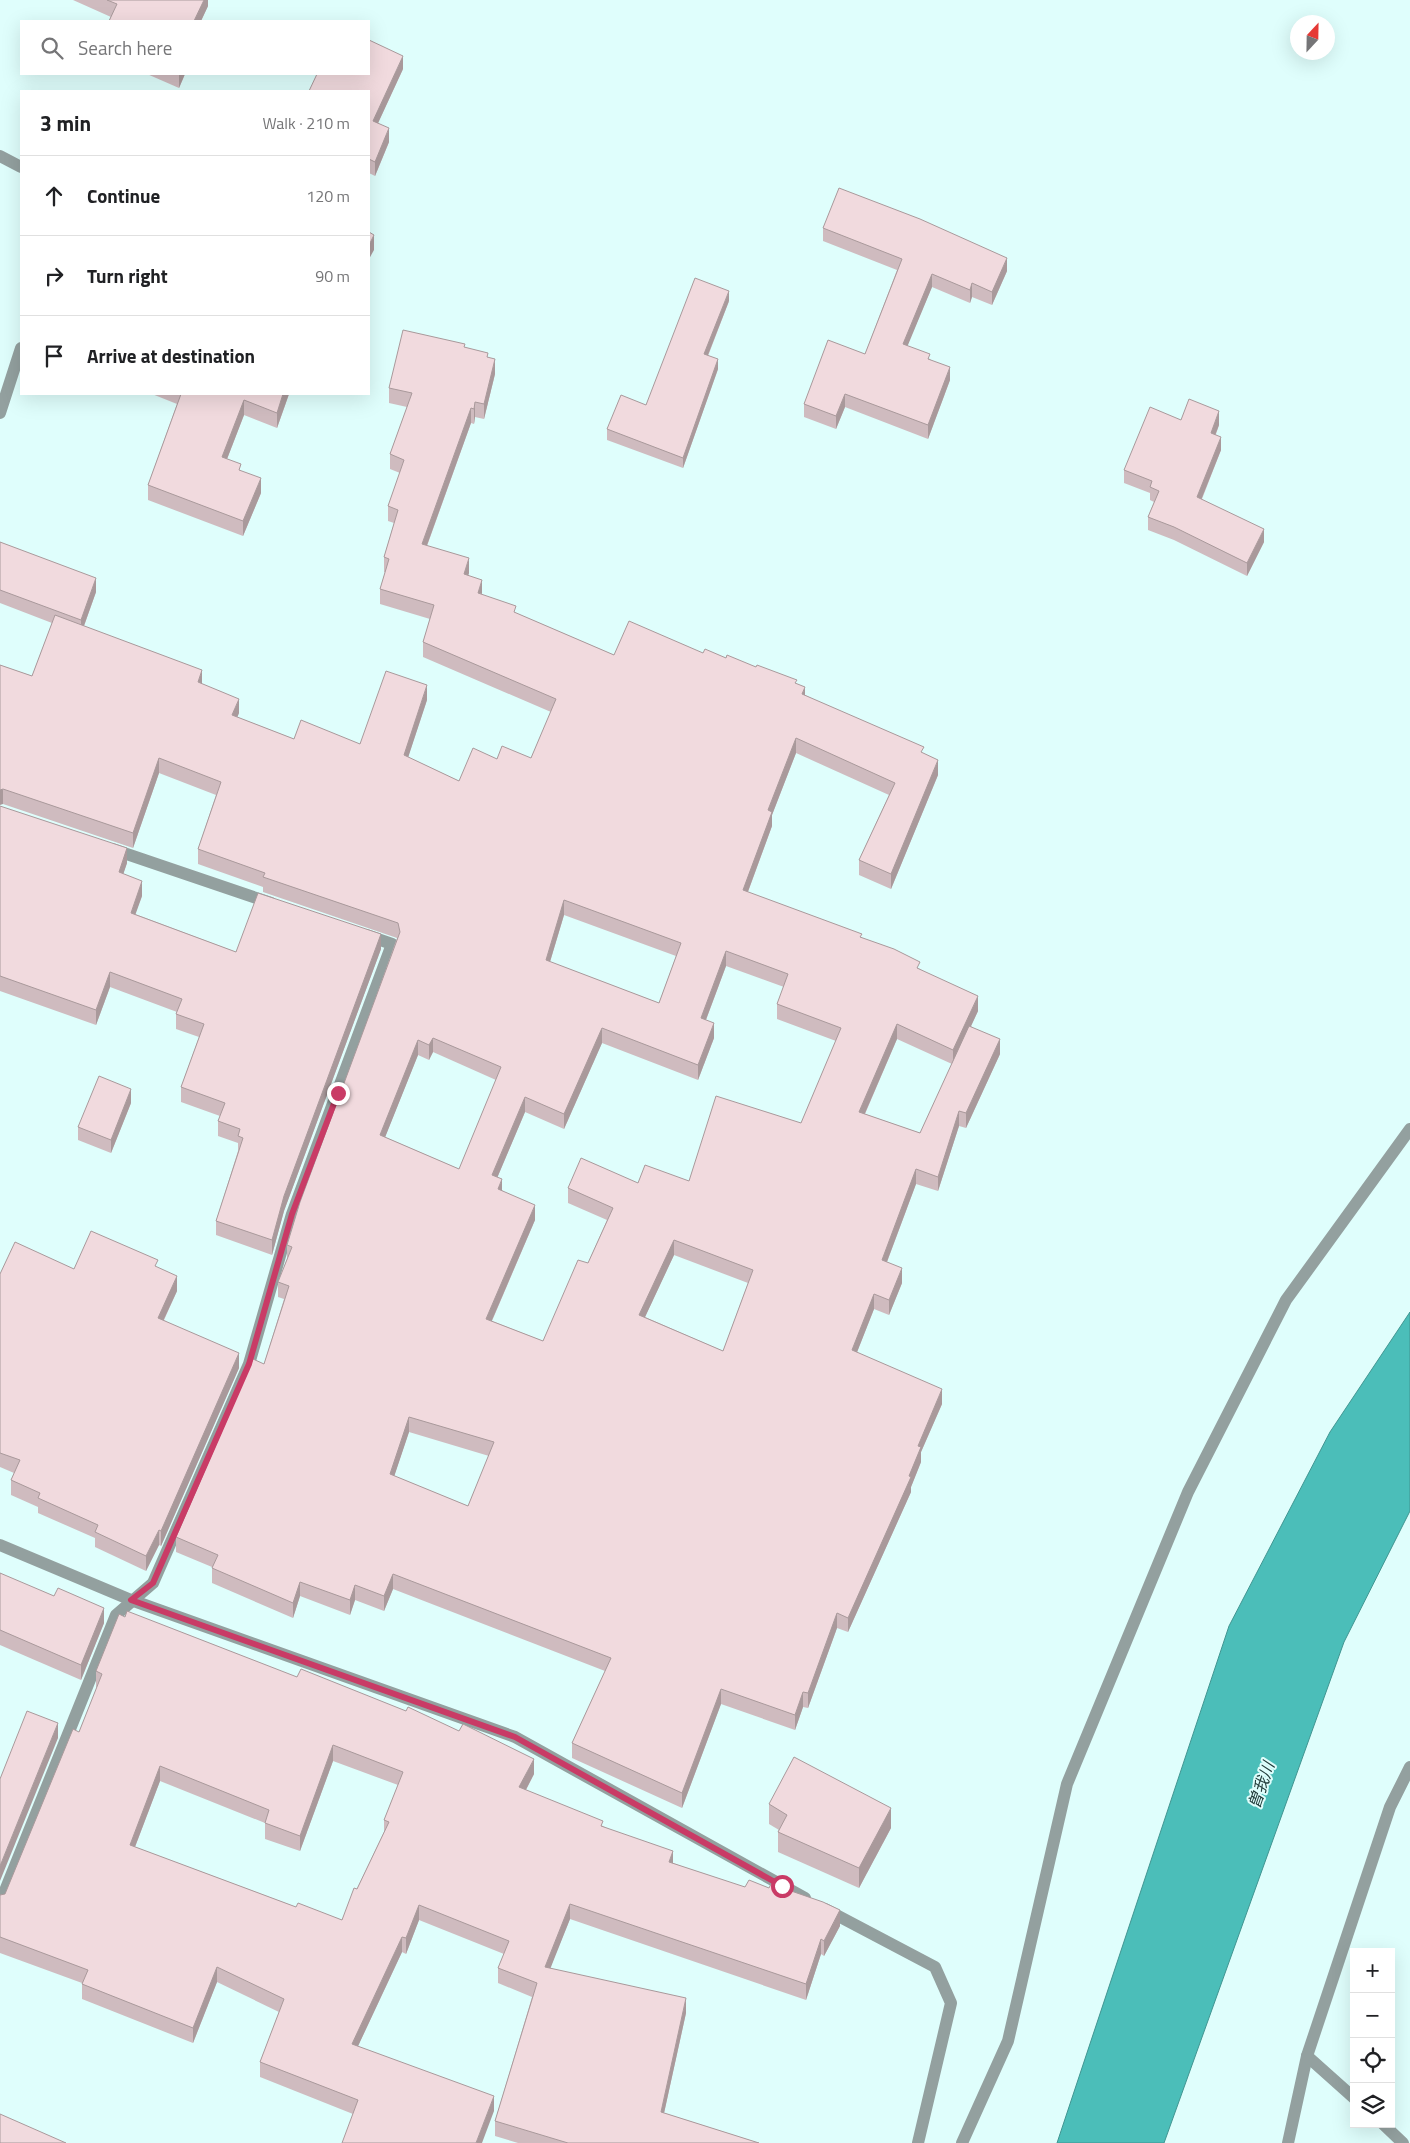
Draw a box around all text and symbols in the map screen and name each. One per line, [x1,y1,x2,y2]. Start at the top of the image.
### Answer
north arrow [1290,15,1335,60]
search box [20,20,370,75]
text: Search here [78,33,172,62]
icon: search [38,34,66,62]
text: 3 min [40,107,91,139]
text: Walk · 210 m [262,111,350,135]
text: Continue [87,181,160,210]
icon: ahead [40,182,68,210]
text: 120 m [306,184,350,208]
text: Turn right [87,261,168,290]
icon: right [40,262,68,290]
text: 90 m [315,264,350,288]
text: Arrive at destination [87,341,255,370]
icon: arrive [40,342,68,370]
route end [327,1082,350,1105]
water label: 曽我川 [1242,1757,1281,1812]
route start [771,1875,794,1898]
map controls [1350,1948,1395,2128]
button: + [1350,1948,1395,1993]
button: − [1350,1993,1395,2038]
button: locate [1350,2038,1395,2083]
button: layers [1350,2083,1395,2128]

